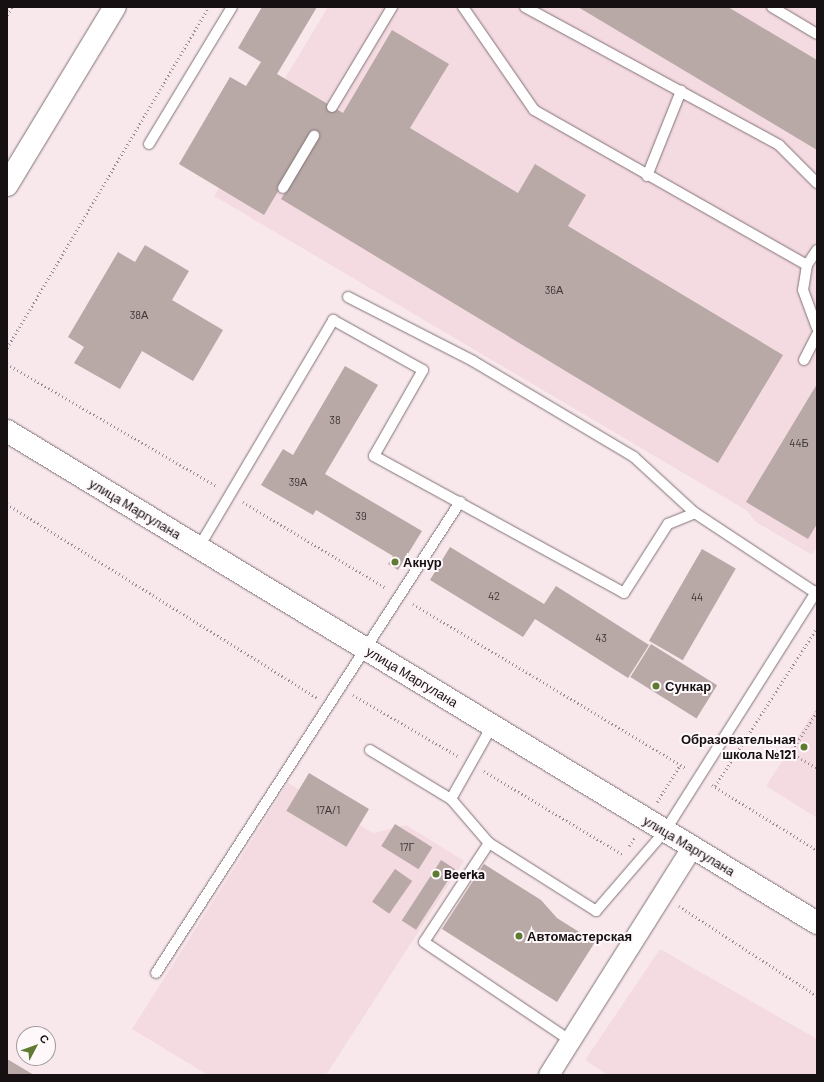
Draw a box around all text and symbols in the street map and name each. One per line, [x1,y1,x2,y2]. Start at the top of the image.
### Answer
house number: 36А [545,283,563,297]
house number: 38А [130,308,148,322]
house number: 38 [329,413,341,427]
house number: 44Б [789,436,809,450]
house number: 39А [289,475,307,489]
street label: улица Маргулана [86,476,184,542]
house number: 39 [355,509,367,523]
place label: Акнур [403,554,442,570]
marker: Акнур [390,557,400,567]
house number: 42 [488,589,500,603]
house number: 44 [691,590,703,604]
house number: 43 [595,631,607,645]
street label: улица Маргулана [363,644,461,710]
place label: Сункар [665,678,711,694]
marker: Сункар [650,680,662,692]
place label: Образовательная школа №121 [681,732,796,763]
marker: Образовательная школа №121 [799,742,809,752]
house number: 17А/1 [316,803,340,817]
street label: улица Маргулана [640,813,738,879]
house number: 17Г [399,840,415,854]
place label: Beerka [444,866,485,882]
marker: Beerka [431,869,441,879]
place label: Автомастерская [527,928,632,944]
marker: Автомастерская [514,931,524,941]
north arrow [16,1026,56,1066]
text: С [37,1031,52,1046]

